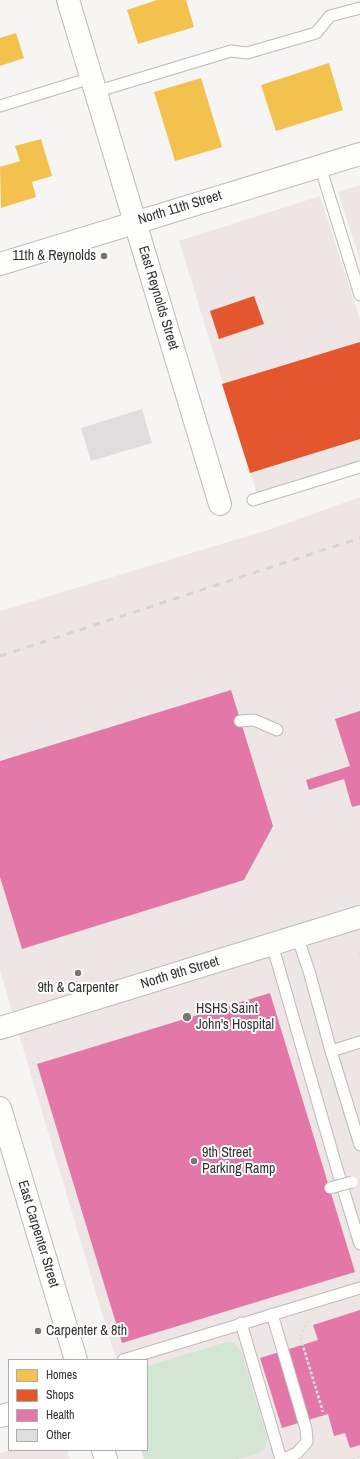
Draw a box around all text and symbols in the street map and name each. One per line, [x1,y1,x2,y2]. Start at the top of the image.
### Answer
street label: North 11th Street [136,187,224,229]
street label: East Reynolds Street [134,244,182,352]
place label: 11th & Reynolds [13,248,96,264]
marker: 11th & Reynolds [99,251,109,261]
street label: North 9th Street [139,953,221,993]
marker: 9th & Carpenter [73,968,83,978]
place label: 9th & Carpenter [37,980,119,996]
place label: HSHS Saint John's Hospital [196,1001,274,1034]
marker: HSHS Saint John's Hospital [181,1011,193,1023]
place label: 9th Street Parking Ramp [202,1145,275,1178]
marker: 9th Street Parking Ramp [189,1156,199,1166]
street label: East Carpenter Street [14,1178,62,1290]
place label: Carpenter & 8th [46,1323,127,1339]
marker: Carpenter & 8th [33,1326,43,1336]
legend [8,1359,148,1451]
text: Homes [46,1367,77,1383]
text: Shops [46,1387,74,1403]
text: Health [46,1407,74,1423]
text: Other [46,1427,71,1443]

